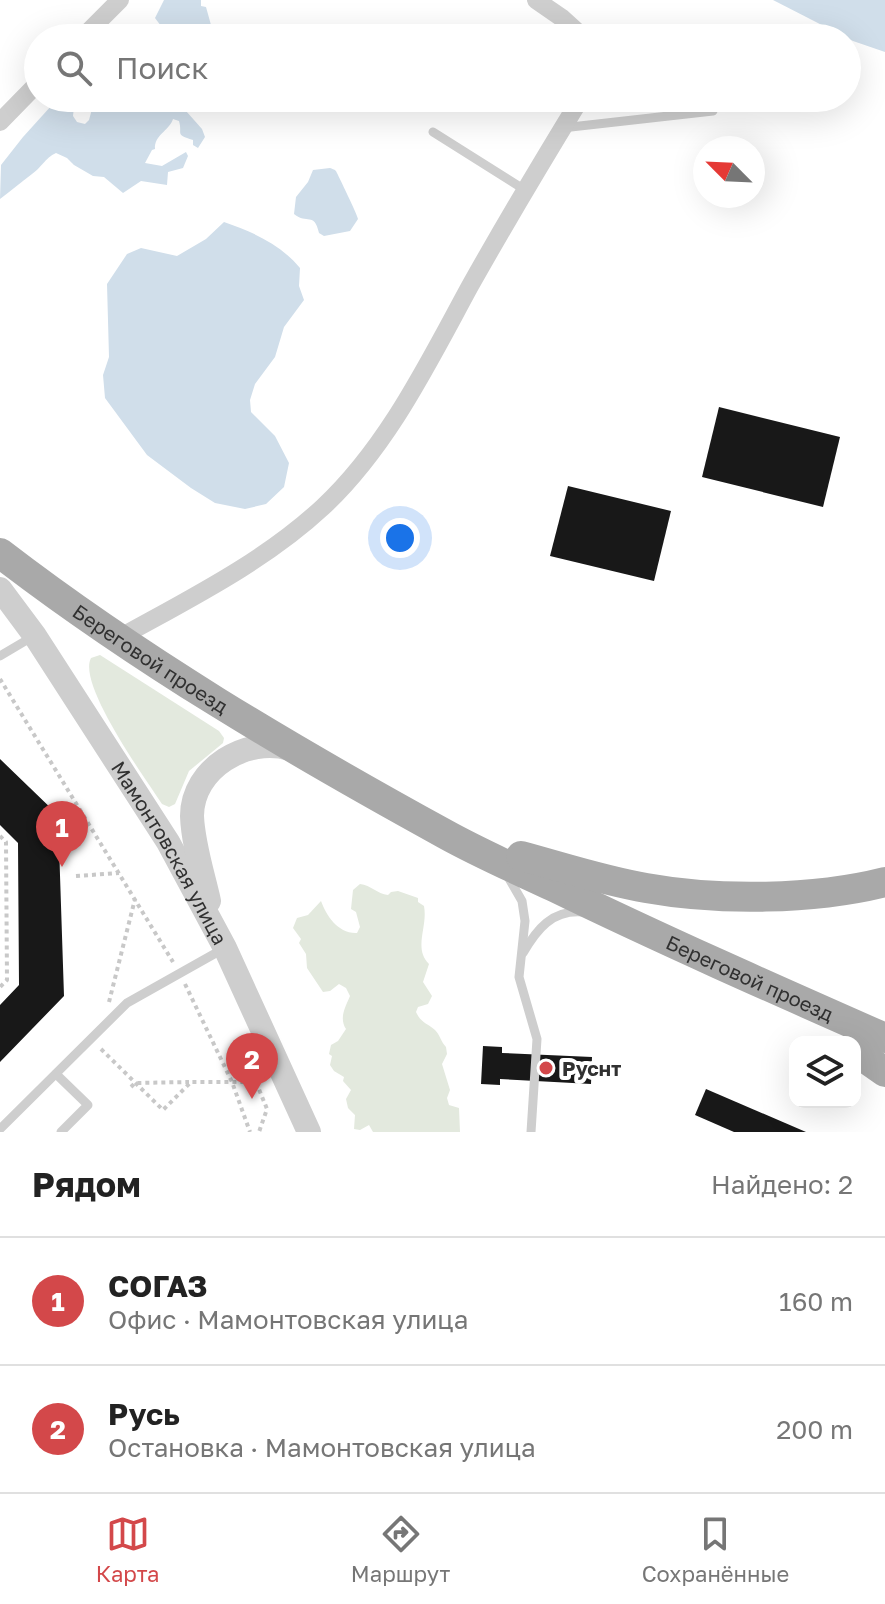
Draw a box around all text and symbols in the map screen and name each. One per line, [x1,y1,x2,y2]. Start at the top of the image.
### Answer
search box [24,24,861,112]
icon: search [52,46,96,90]
text: Поиск [116,50,208,86]
north arrow [693,136,765,208]
your location [380,518,420,558]
street label: Береговой проезд [68,599,233,718]
street label: Мамонтовская улица [107,756,233,949]
pin: 1 [36,801,88,867]
street label: Береговой проезд [662,930,837,1026]
pin: 2 [226,1033,278,1099]
map controls [789,1036,861,1108]
button: layers [789,1036,861,1108]
place label: Руснт [562,1056,621,1080]
marker: Руснт [537,1059,555,1077]
text: Рядом [32,1164,141,1204]
text: Найдено: 2 [711,1169,853,1200]
text: СОГАЗ [108,1268,207,1304]
text: 1 [51,1286,65,1317]
text: 160 m [779,1286,853,1317]
text: Офис · Мамонтовская улица [108,1304,468,1335]
text: Русь [108,1396,180,1432]
text: 2 [50,1414,66,1445]
text: 200 m [776,1414,853,1445]
text: Остановка · Мамонтовская улица [108,1432,536,1463]
tab: Карта [96,1512,159,1587]
tab: Маршрут [351,1512,450,1587]
tab: Сохранённые [642,1512,789,1587]

